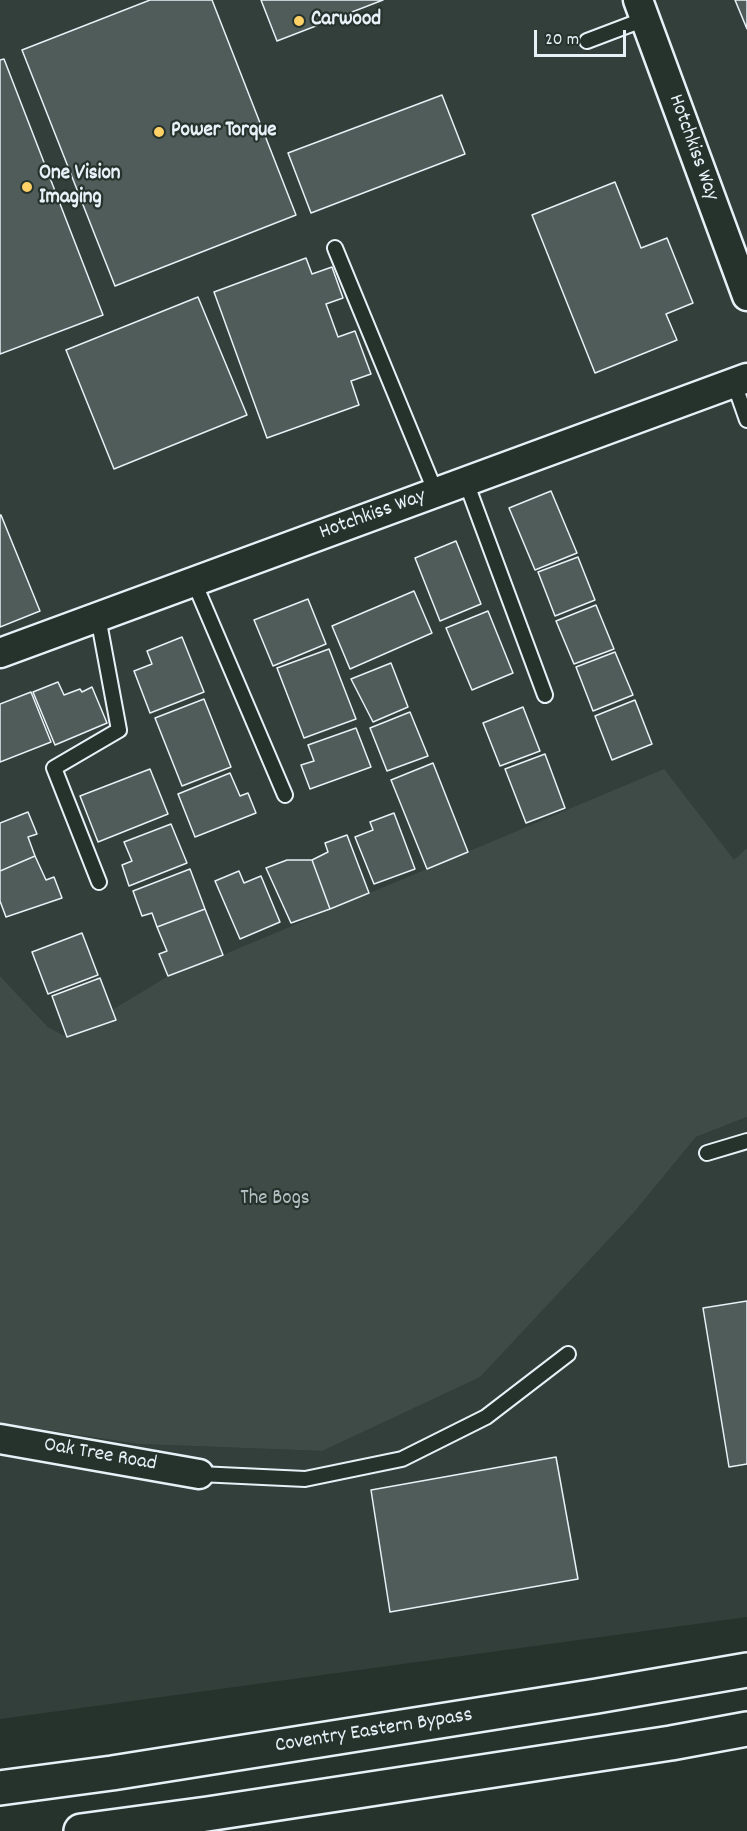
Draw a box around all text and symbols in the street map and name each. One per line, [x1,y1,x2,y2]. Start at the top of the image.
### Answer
place label: Carwood [311,8,381,34]
marker: Carwood [292,14,306,28]
scale bar [537,18,628,56]
text: 20 m [545,28,579,53]
street label: Hotchkiss Way [661,91,723,205]
place label: Power Torque [171,119,277,145]
marker: Power Torque [152,125,166,139]
place label: One Vision Imaging [39,162,120,212]
marker: One Vision Imaging [20,180,34,194]
street label: Hotchkiss Way [316,485,430,547]
park label: The Bogs [240,1187,310,1213]
street label: Oak Tree Road [42,1434,158,1478]
street label: Coventry Eastern Bypass [274,1704,474,1760]

